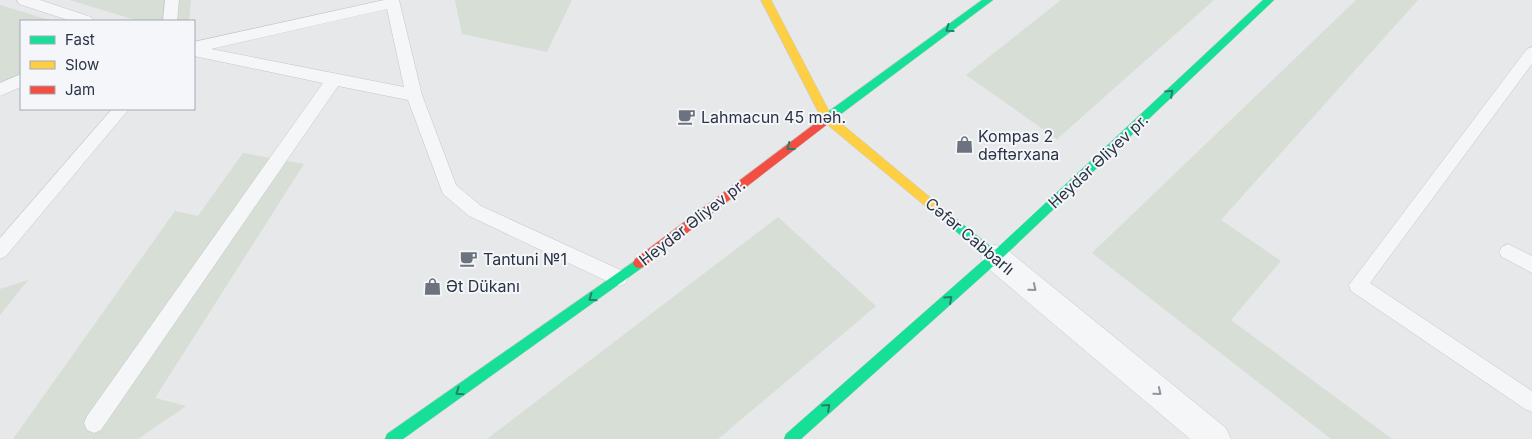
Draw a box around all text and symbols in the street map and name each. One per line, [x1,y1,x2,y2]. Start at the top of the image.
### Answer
legend [20,20,195,110]
one-way arrow [945,23,955,32]
text: Fast [65,30,95,49]
text: Slow [65,55,99,74]
text: Jam [65,80,95,99]
one-way arrow [1165,90,1174,99]
cafe icon: Lahmacun 45 mәh. [677,107,697,127]
place label: Lahmacun 45 mәh. [701,107,846,127]
street label: Heydər Əliyev pr. [1044,110,1152,212]
place label: Kompas 2 dəftərxana [978,126,1059,164]
shop icon: Kompas 2 dəftərxana [954,135,974,155]
one-way arrow [787,141,796,150]
street label: Heydər Əliyev pr. [635,174,749,270]
street label: Cəfər Cabbarlı [922,193,1018,279]
cafe icon: Tantuni №1 [459,249,479,269]
place label: Tantuni №1 [483,249,567,269]
shop icon: Әt Dükanı [422,276,442,296]
place label: Әt Dükanı [446,276,520,296]
one-way arrow [1027,283,1036,292]
one-way arrow [588,292,597,301]
one-way arrow [943,295,952,304]
one-way arrow [455,386,465,395]
one-way arrow [1152,386,1161,394]
one-way arrow [822,403,831,412]

